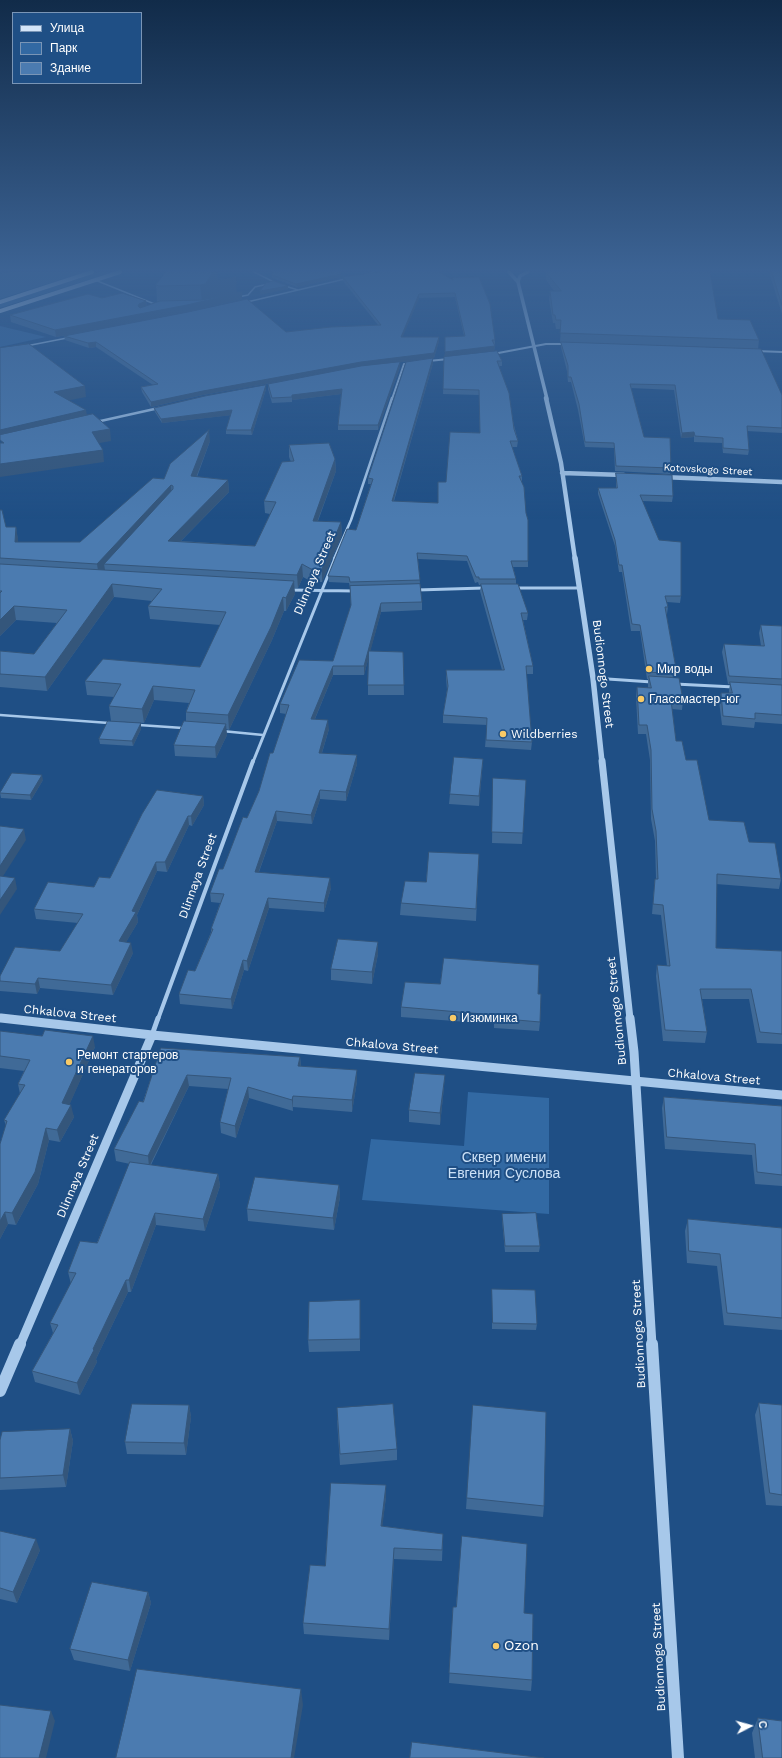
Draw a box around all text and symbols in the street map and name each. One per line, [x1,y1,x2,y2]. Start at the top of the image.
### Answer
legend [12,12,142,84]
text: Улица [50,21,84,35]
text: Парк [50,41,77,55]
text: Здание [50,61,91,75]
street label: Kotovskogo Street [663,462,753,478]
street label: Dlinnaya Street [291,529,339,617]
street label: Budionnogo Street [589,619,617,729]
place label: Мир воды [657,662,713,676]
marker: Мир воды [644,664,654,674]
place label: Глассмастер-юг [649,692,740,706]
marker: Глассмастер-юг [636,694,646,704]
place label: Wildberries [511,727,578,741]
marker: Wildberries [498,729,508,739]
street label: Dlinnaya Street [176,831,220,921]
street label: Budionnogo Street [604,956,630,1066]
street label: Chkalova Street [23,1002,117,1026]
place label: Изюминка [461,1011,518,1025]
marker: Изюминка [448,1013,458,1023]
street label: Chkalova Street [345,1035,439,1057]
place label: Ремонт стартеров и генераторов [77,1048,178,1076]
marker: Ремонт стартеров и генераторов [64,1057,74,1067]
street label: Chkalova Street [667,1066,761,1088]
street label: Dlinnaya Street [54,1132,102,1220]
park label: Сквер имени Евгения Суслова [448,1150,560,1182]
street label: Budionnogo Street [629,1279,649,1389]
street label: Budionnogo Street [649,1602,669,1712]
place label: Ozon [504,1638,539,1654]
marker: Ozon [491,1641,501,1651]
north arrow [730,1706,770,1746]
text: С [756,1720,769,1729]

